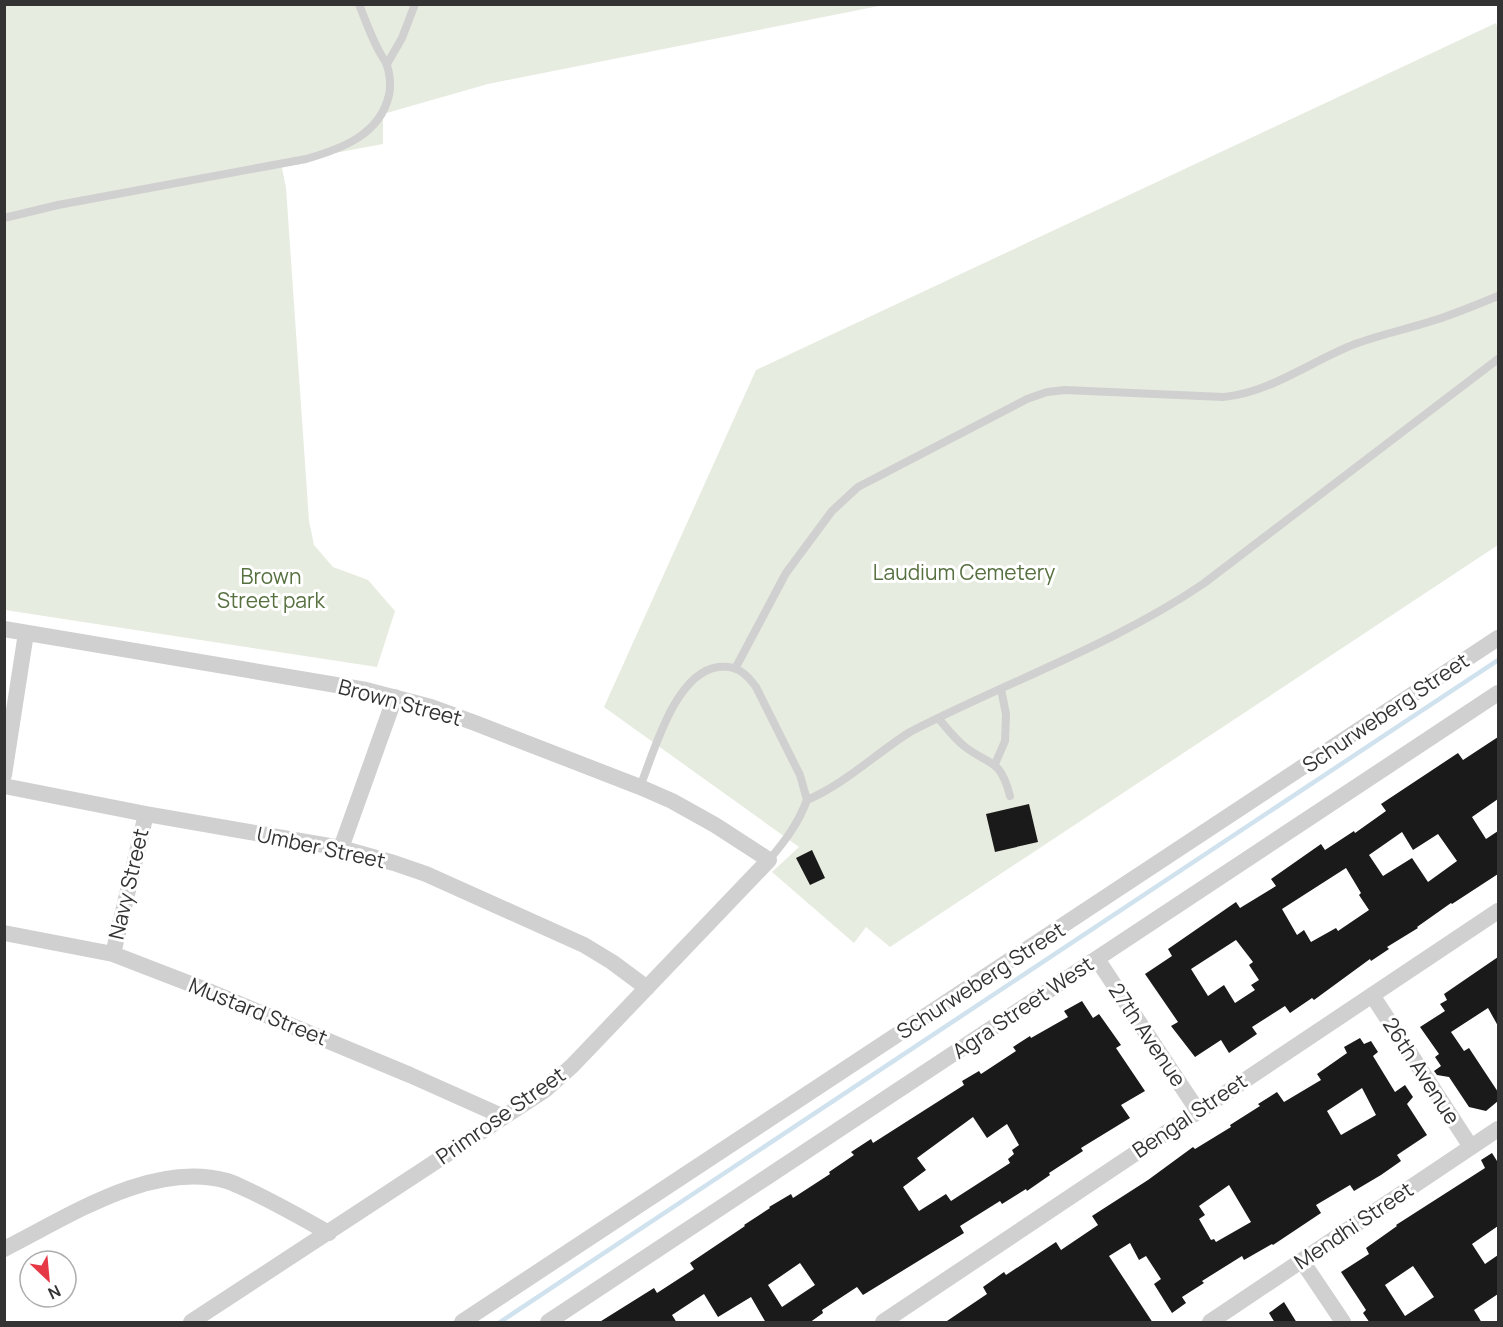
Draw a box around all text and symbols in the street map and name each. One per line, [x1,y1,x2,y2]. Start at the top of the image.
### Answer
park label: Laudium Cemetery [873,558,1055,586]
park label: Brown Street park [217,562,326,614]
street label: Schurweberg Street [1297,646,1474,778]
street label: Brown Street [335,672,465,732]
street label: Umber Street [254,820,388,874]
street label: Navy Street [102,826,154,942]
street label: Schurweberg Street [891,915,1070,1045]
street label: Agra Street West [946,950,1099,1065]
street label: Mustard Street [185,971,332,1052]
street label: 27th Avenue [1103,977,1193,1092]
street label: 26th Avenue [1377,1012,1467,1129]
street label: Primrose Street [430,1060,571,1170]
street label: Bengal Street [1127,1067,1252,1164]
street label: Mendhi Street [1289,1175,1418,1275]
north arrow [18,1249,78,1309]
text: N [45,1280,65,1305]

